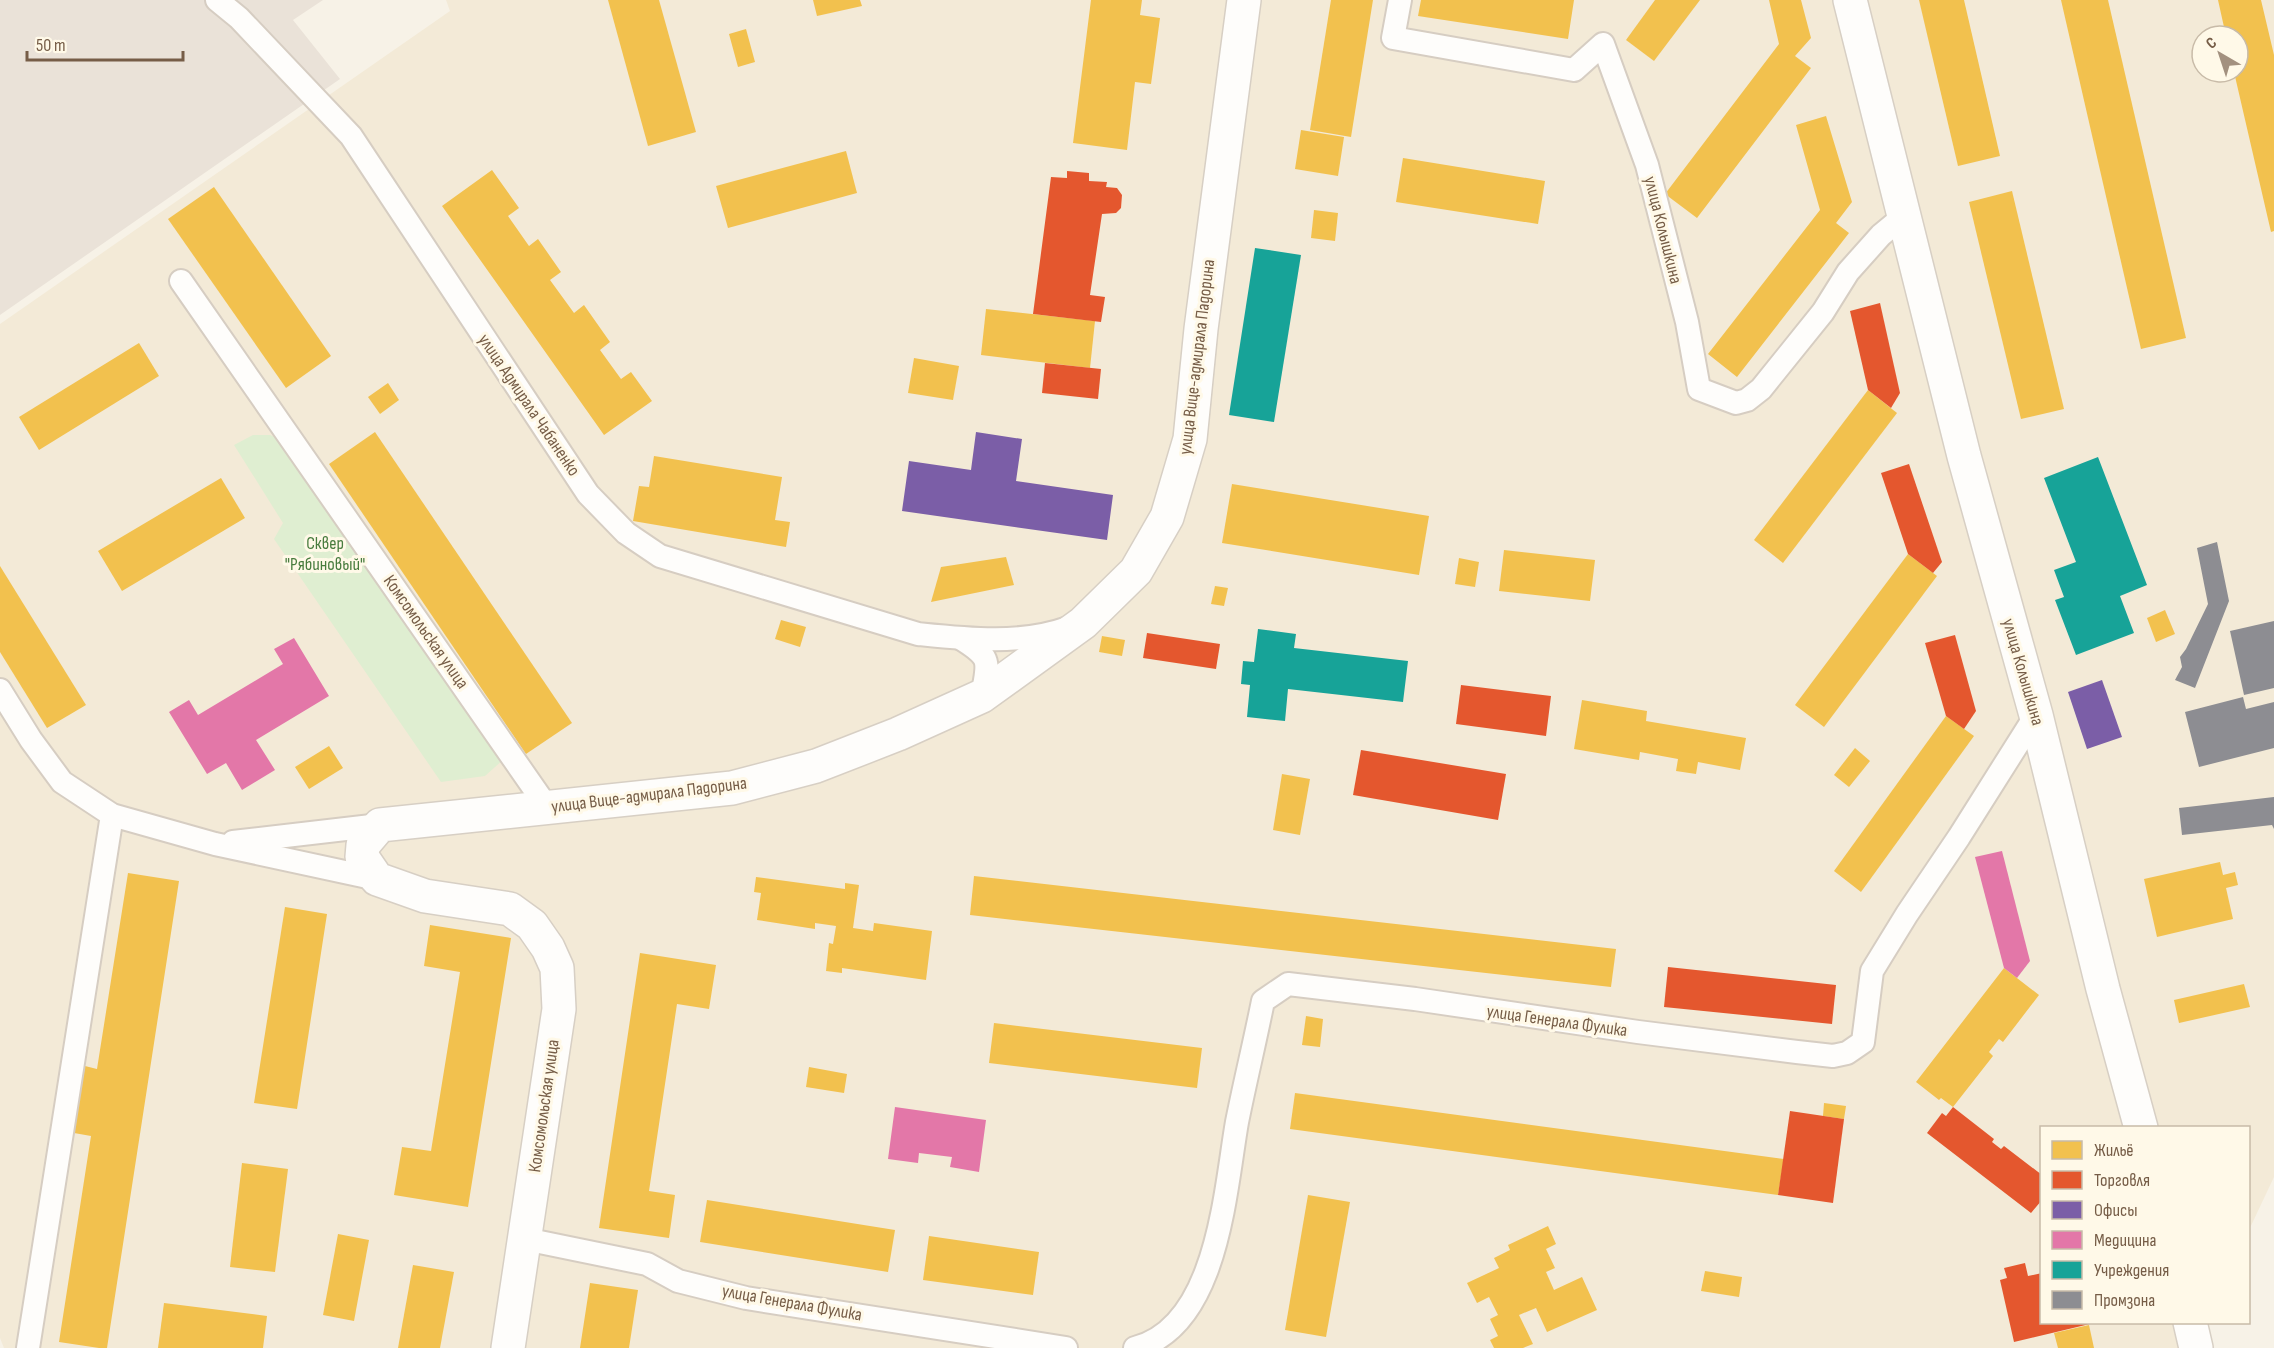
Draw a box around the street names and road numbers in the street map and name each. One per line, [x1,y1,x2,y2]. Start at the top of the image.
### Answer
street label: улица Колышкина [1639,174,1687,286]
street label: улица Вице-адмирала Падорина [1175,258,1219,456]
street label: улица Адмирала Чабаненко [474,330,584,480]
street label: Комсомольская улица [379,571,473,693]
street label: улица Колышкина [1998,616,2048,728]
street label: улица Вице-адмирала Падорина [550,773,748,817]
street label: улица Генерала Фулика [1485,1001,1629,1041]
street label: Комсомольская улица [524,1038,564,1174]
street label: улица Генерала Фулика [720,1280,864,1326]

